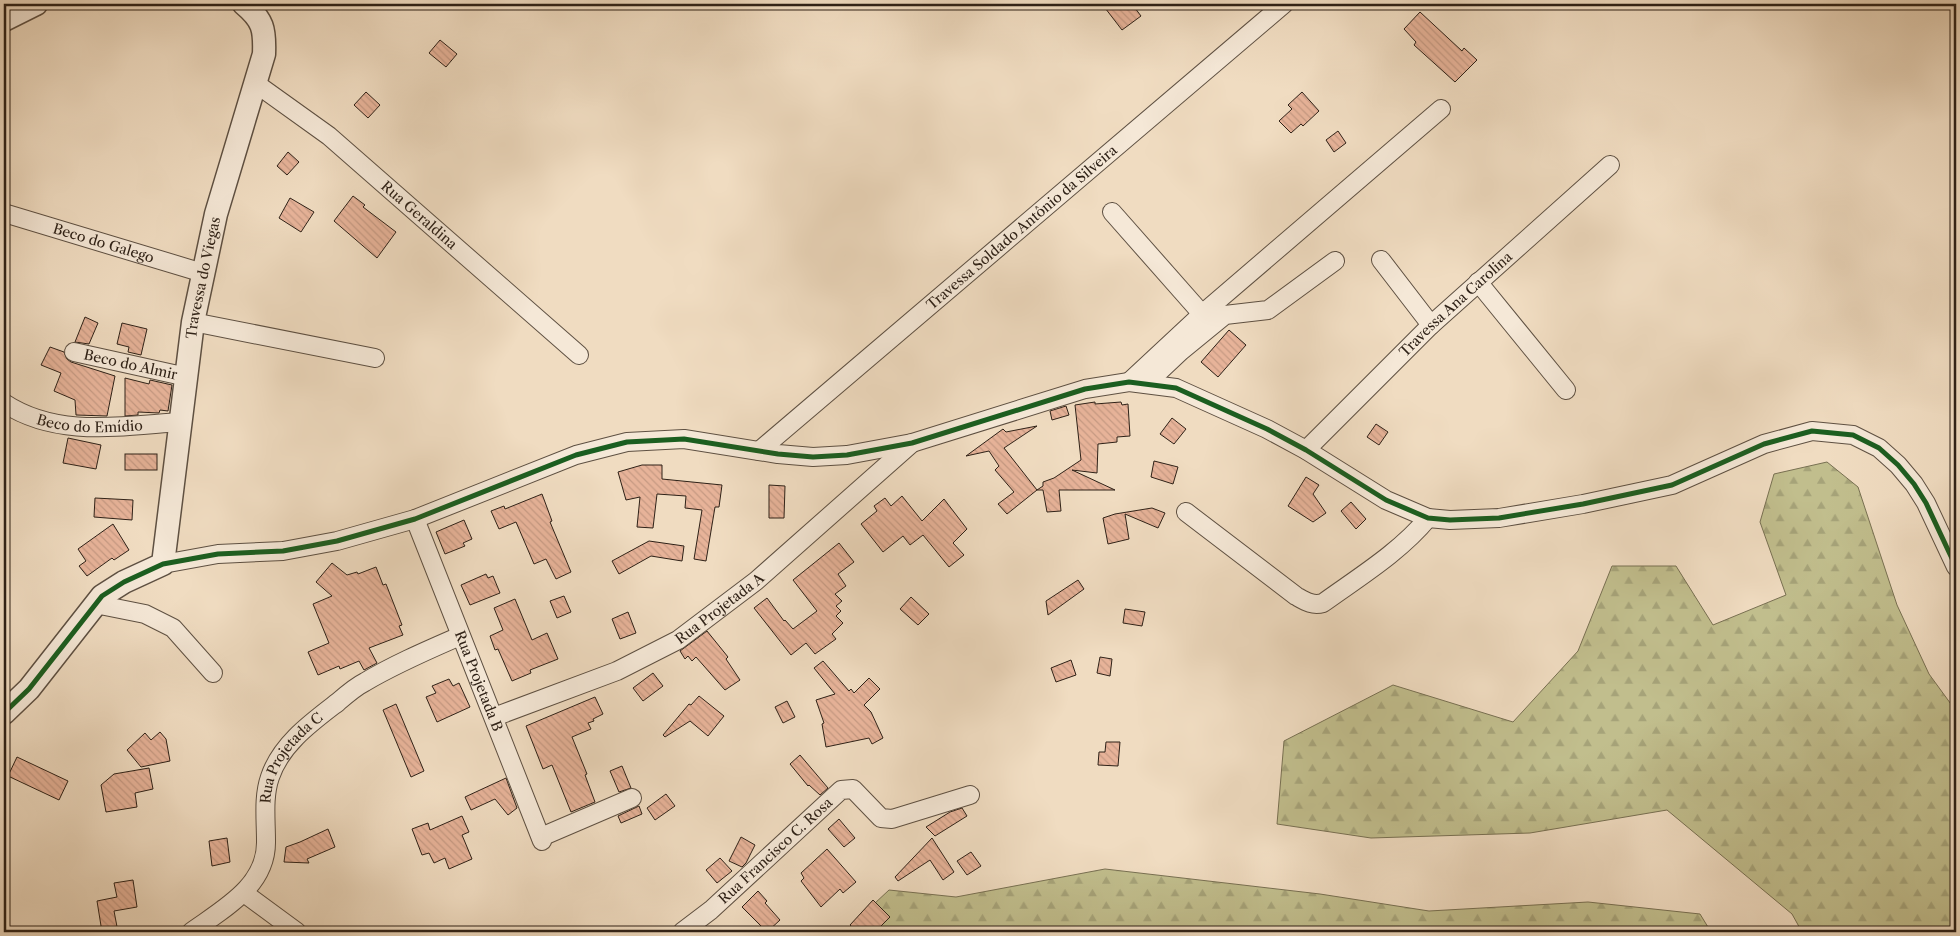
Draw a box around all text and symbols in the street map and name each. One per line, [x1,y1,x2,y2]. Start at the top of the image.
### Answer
street label: Travessa Soldado Antônio da Silveira [923,141,1121,314]
street label: Rua Geraldina [377,177,461,254]
street label: Travessa do Viegas [182,215,224,340]
street label: Beco do Galego [51,219,156,267]
street label: Travessa Ana Carolina [1395,247,1516,361]
street label: Beco do Almir [82,345,179,384]
street label: Beco do Emídio [35,410,143,436]
street label: Rua Projetada A [672,569,768,648]
street label: Rua Projetada B [451,628,507,734]
street label: Rua Projetada C [256,708,326,804]
street label: Rua Francisco C. Rosa [715,793,837,908]

